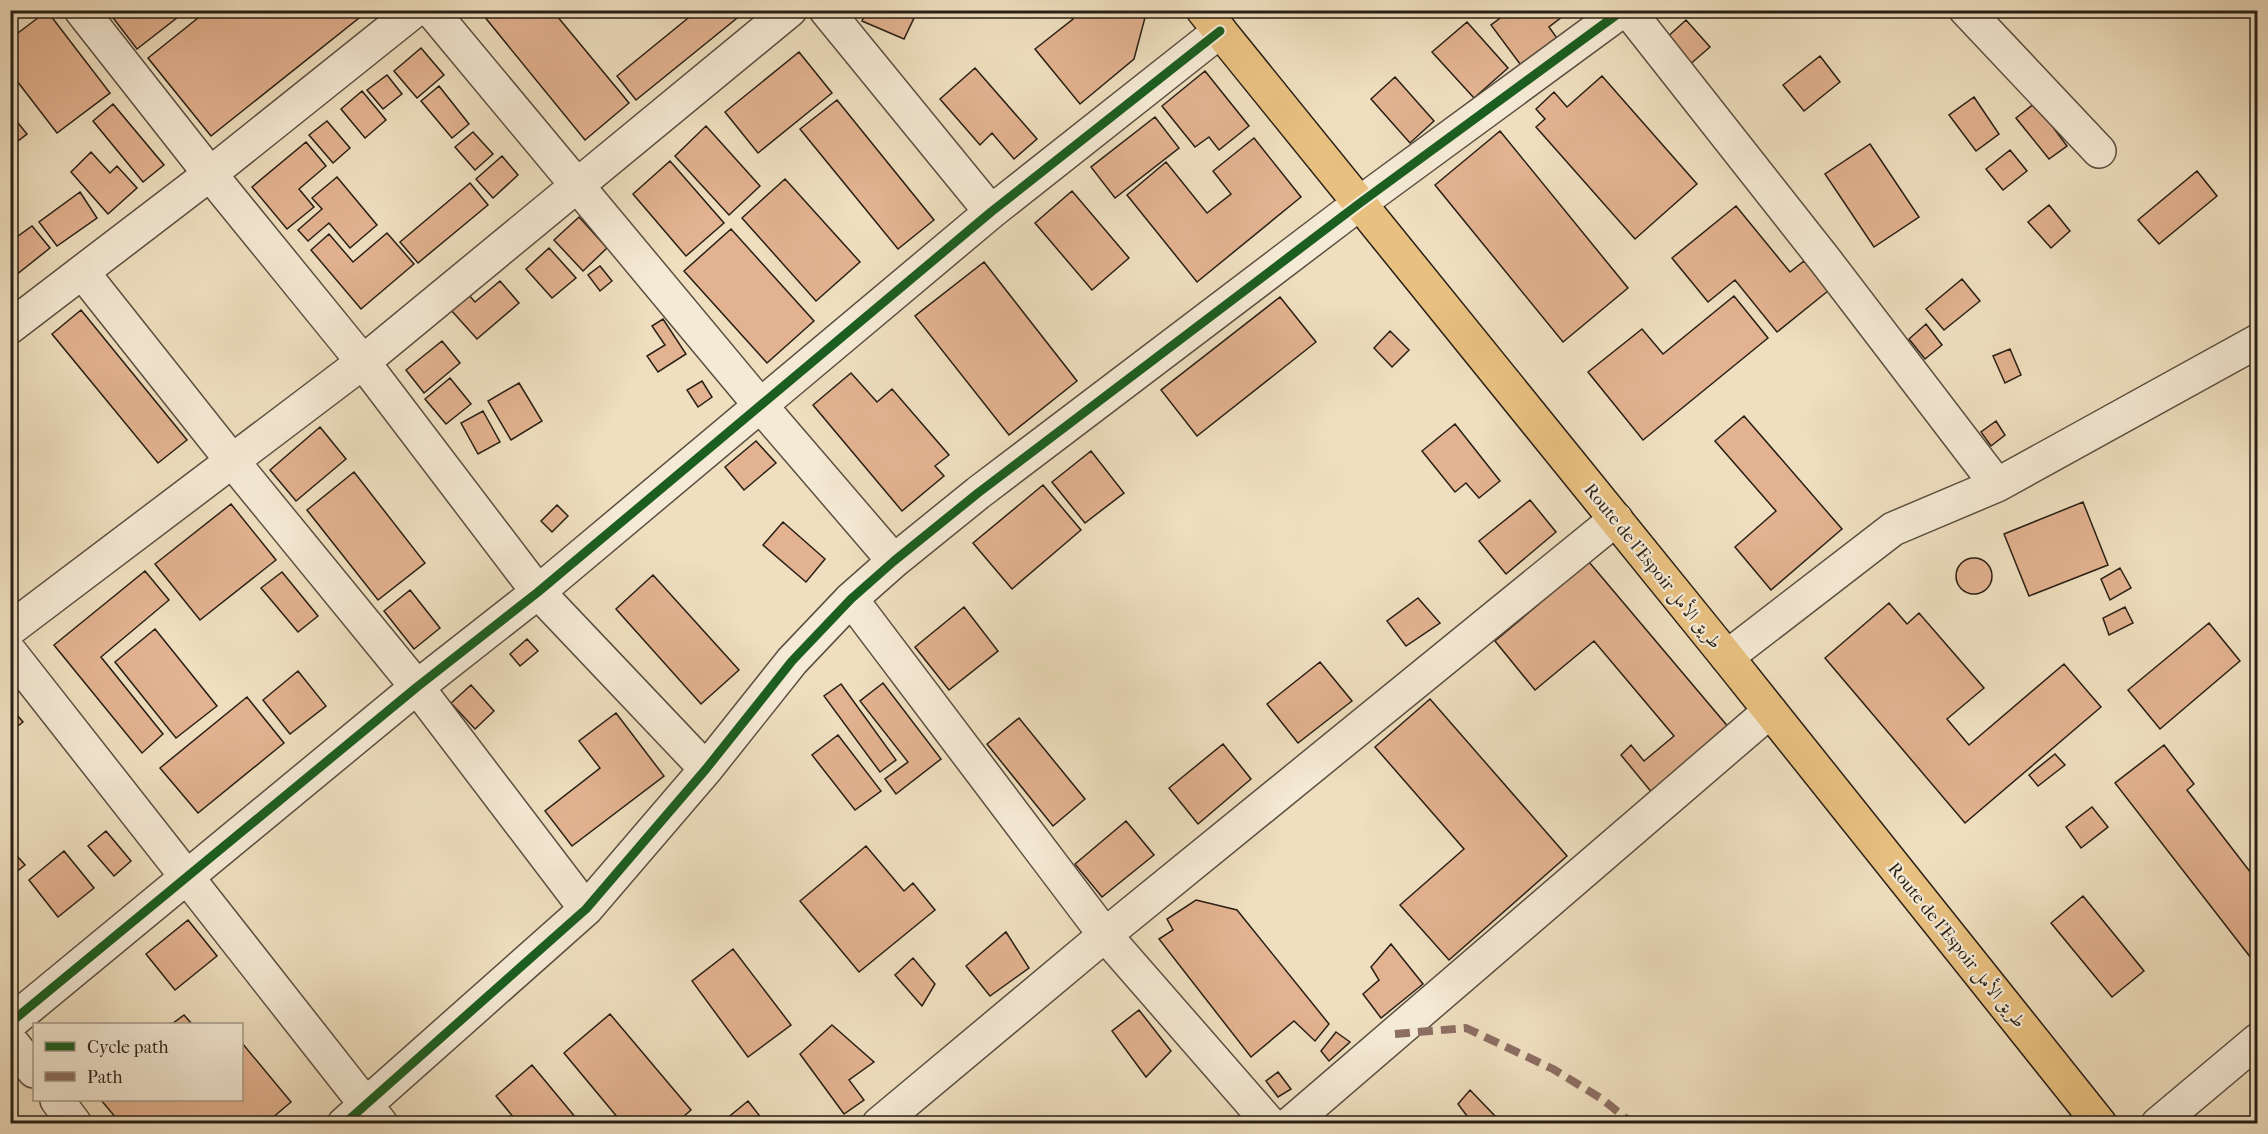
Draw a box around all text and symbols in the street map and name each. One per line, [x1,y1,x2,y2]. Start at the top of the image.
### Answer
street label: Route de l’Espoir طريق الأمل [1578,478,1728,654]
street label: Route de l’Espoir طريق الأمل [1882,857,2032,1033]
legend [33,1023,243,1101]
text: Cycle path [87,1037,168,1058]
text: Path [87,1067,123,1088]

